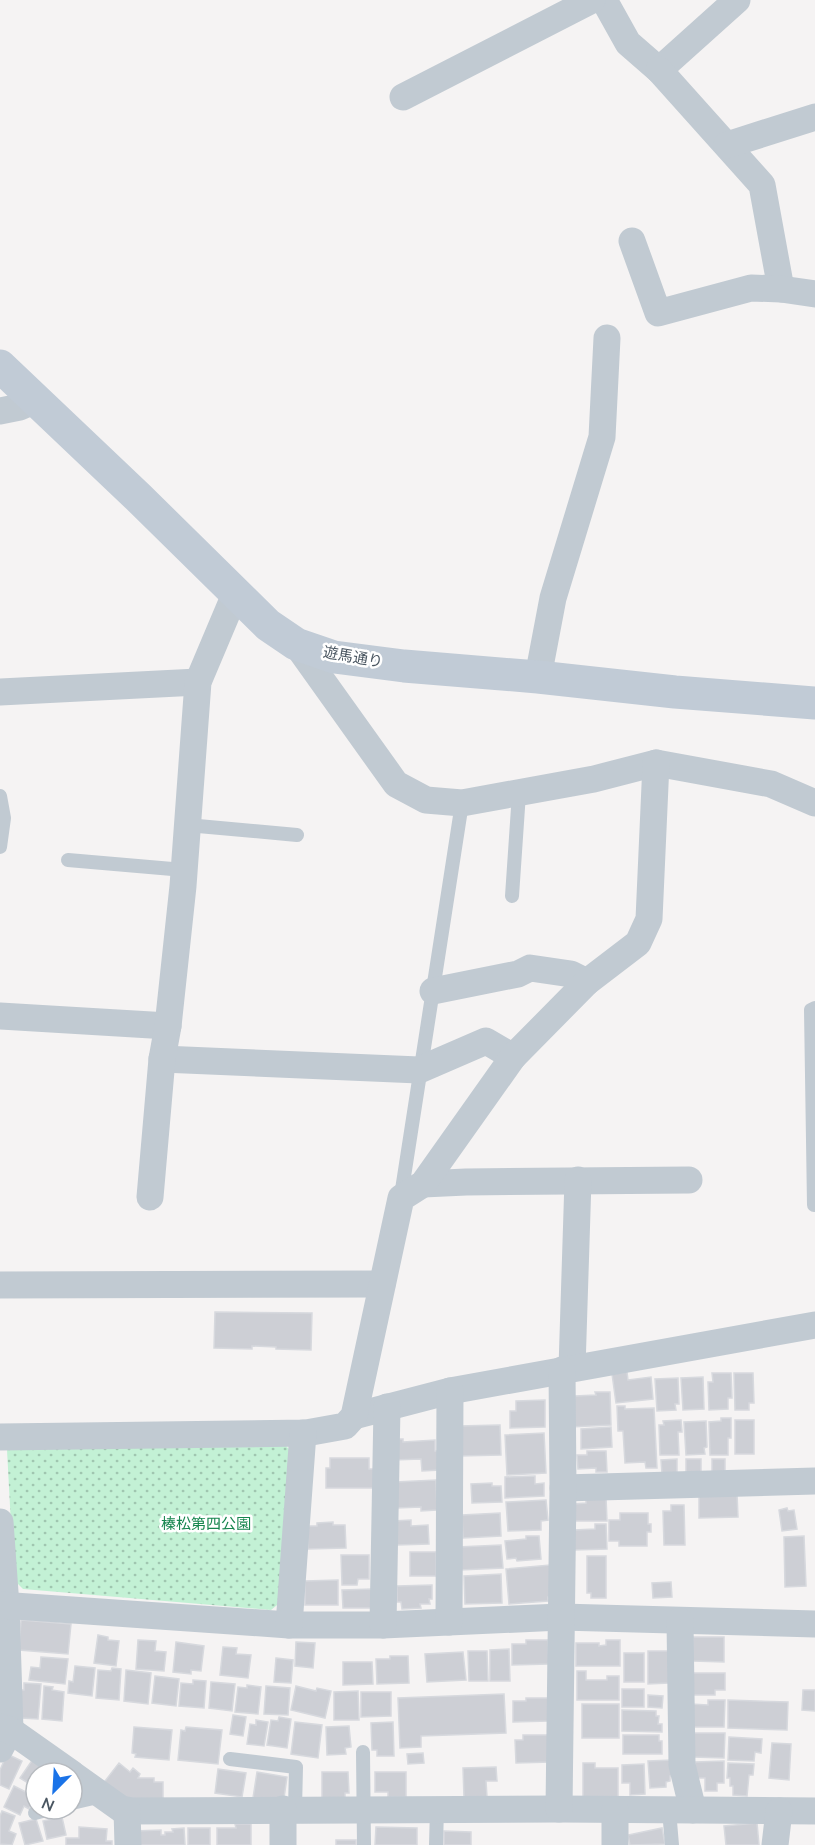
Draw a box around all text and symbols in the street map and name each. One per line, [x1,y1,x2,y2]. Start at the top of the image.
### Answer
street label: 遊馬通り [322,642,384,672]
park label: 榛松第四公園 [161,1514,251,1534]
north arrow [24,1761,84,1821]
text: N [38,1791,58,1816]

